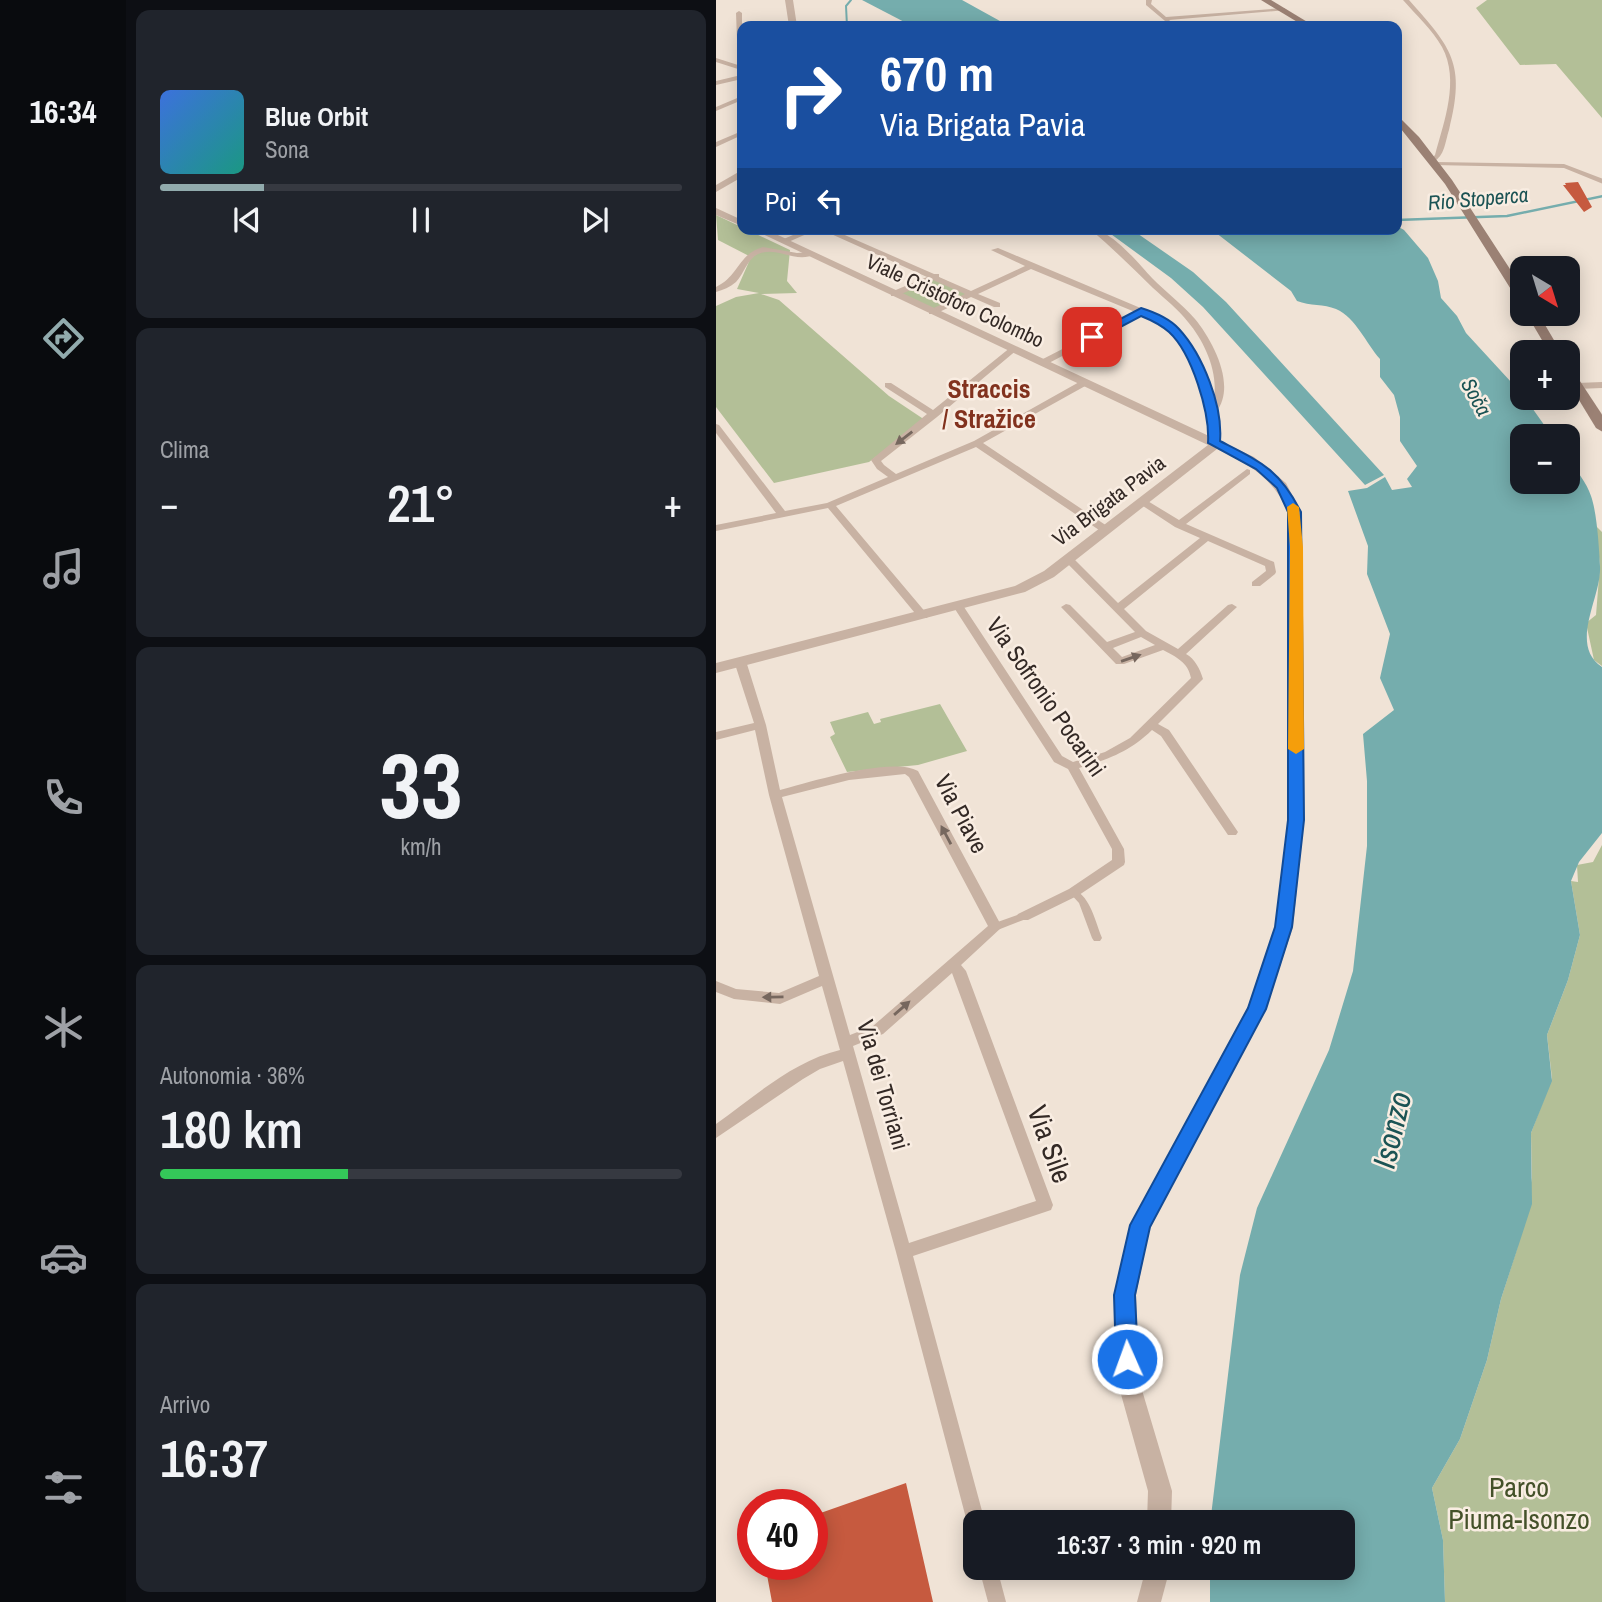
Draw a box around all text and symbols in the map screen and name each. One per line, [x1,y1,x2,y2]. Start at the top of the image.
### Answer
text: 670 m [880,40,994,106]
icon: right [765,49,856,140]
text: 16:34 [29,90,97,133]
text: Blue Orbit [265,99,368,134]
text: Via Brigata Pavia [880,103,1085,146]
text: Sona [265,134,309,165]
water label: Rio Stoperca [1427,180,1529,217]
icon: left [811,182,849,220]
text: Poi [765,184,797,219]
icon: previous [228,201,266,239]
icon: pause [402,201,440,239]
icon: next [576,201,614,239]
street label: Viale Cristoforo Colombo [862,247,1049,354]
north arrow [1510,256,1580,326]
map controls [1510,256,1580,494]
pin [1062,307,1122,367]
icon: directions [39,314,88,363]
icon: arrive [1073,318,1111,356]
button: + [1510,340,1580,410]
district label: Straccis / Stražice [942,371,1036,436]
water label: Soča [1454,373,1499,421]
button: − [1510,424,1580,494]
one-way arrow [895,431,913,445]
text: Clima [160,434,209,465]
street label: Via Brigata Pavia [1046,448,1172,553]
text: 21° [387,468,455,538]
text: − [160,478,178,529]
text: + [664,478,682,529]
icon: music [39,544,88,593]
street label: Via Sofronio Pocarini [980,610,1114,783]
one-way arrow [1121,652,1142,663]
text: 33 [380,724,463,846]
street label: Via Piave [928,768,996,859]
icon: phone [39,773,88,822]
one-way arrow [940,825,952,845]
text: km/h [401,831,441,862]
one-way arrow [762,991,784,1002]
one-way arrow [893,1000,911,1016]
icon: climate [39,1003,88,1052]
street label: Via dei Torriani [850,1016,918,1153]
text: Autonomia · 36% [160,1060,305,1091]
water label: Isonzo [1362,1087,1421,1172]
text: 180 km [160,1094,303,1164]
street label: Via Sile [1018,1100,1082,1188]
icon: car [39,1233,88,1282]
position arrow [1090,1322,1164,1396]
text: Arrivo [160,1389,210,1420]
text: 16:37 [160,1423,268,1493]
icon: filters [39,1463,88,1512]
park label: Parco Piuma-Isonzo [1448,1468,1590,1538]
speed limit sign: 40 [737,1489,828,1580]
text: 16:37 · 3 min · 920 m [1057,1527,1261,1562]

